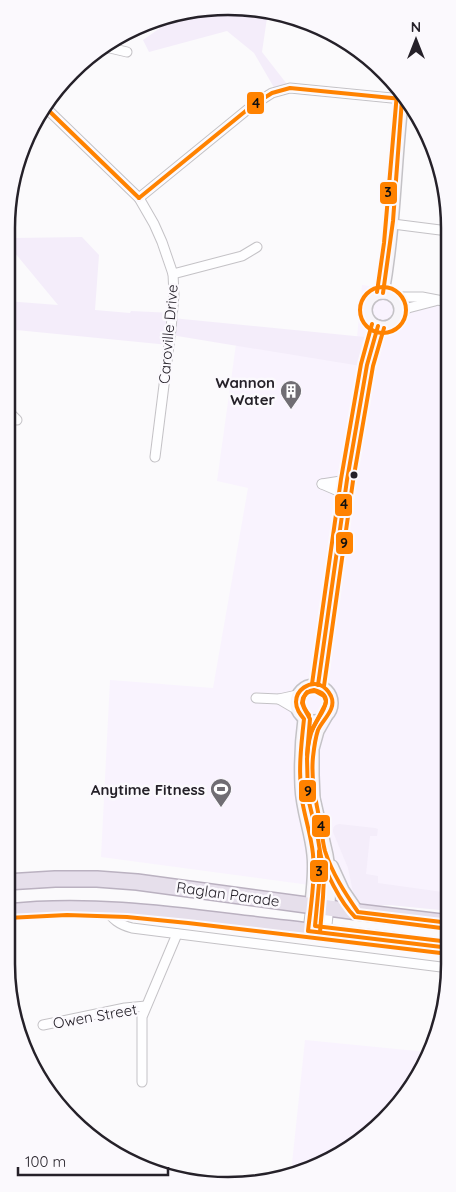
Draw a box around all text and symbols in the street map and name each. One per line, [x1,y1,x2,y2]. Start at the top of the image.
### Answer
north arrow [391,15,441,65]
text: N [411,18,421,36]
line badge: 4 [246,91,265,115]
text: 4 [252,94,260,112]
line badge: 3 [379,181,398,205]
text: 3 [384,183,392,201]
street label: Caroville Drive [154,283,182,385]
place label: Wannon Water [215,373,275,409]
building icon: Wannon Water [279,379,303,410]
unlabelled marker [349,470,359,480]
line badge: 4 [334,493,353,517]
text: 4 [340,495,348,513]
line badge: 9 [335,531,354,555]
text: 9 [340,534,348,552]
sports icon: Anytime Fitness [209,777,233,808]
line badge: 9 [298,779,317,803]
place label: Anytime Fitness [91,780,205,799]
text: 9 [304,782,312,800]
line badge: 4 [311,814,331,838]
text: 4 [317,817,325,835]
line badge: 3 [309,859,329,883]
text: 3 [315,862,323,880]
street label: Raglan Parade [175,877,281,911]
street label: Owen Street [51,999,139,1033]
scale bar [18,1144,168,1176]
text: 100 m [25,1152,66,1171]

